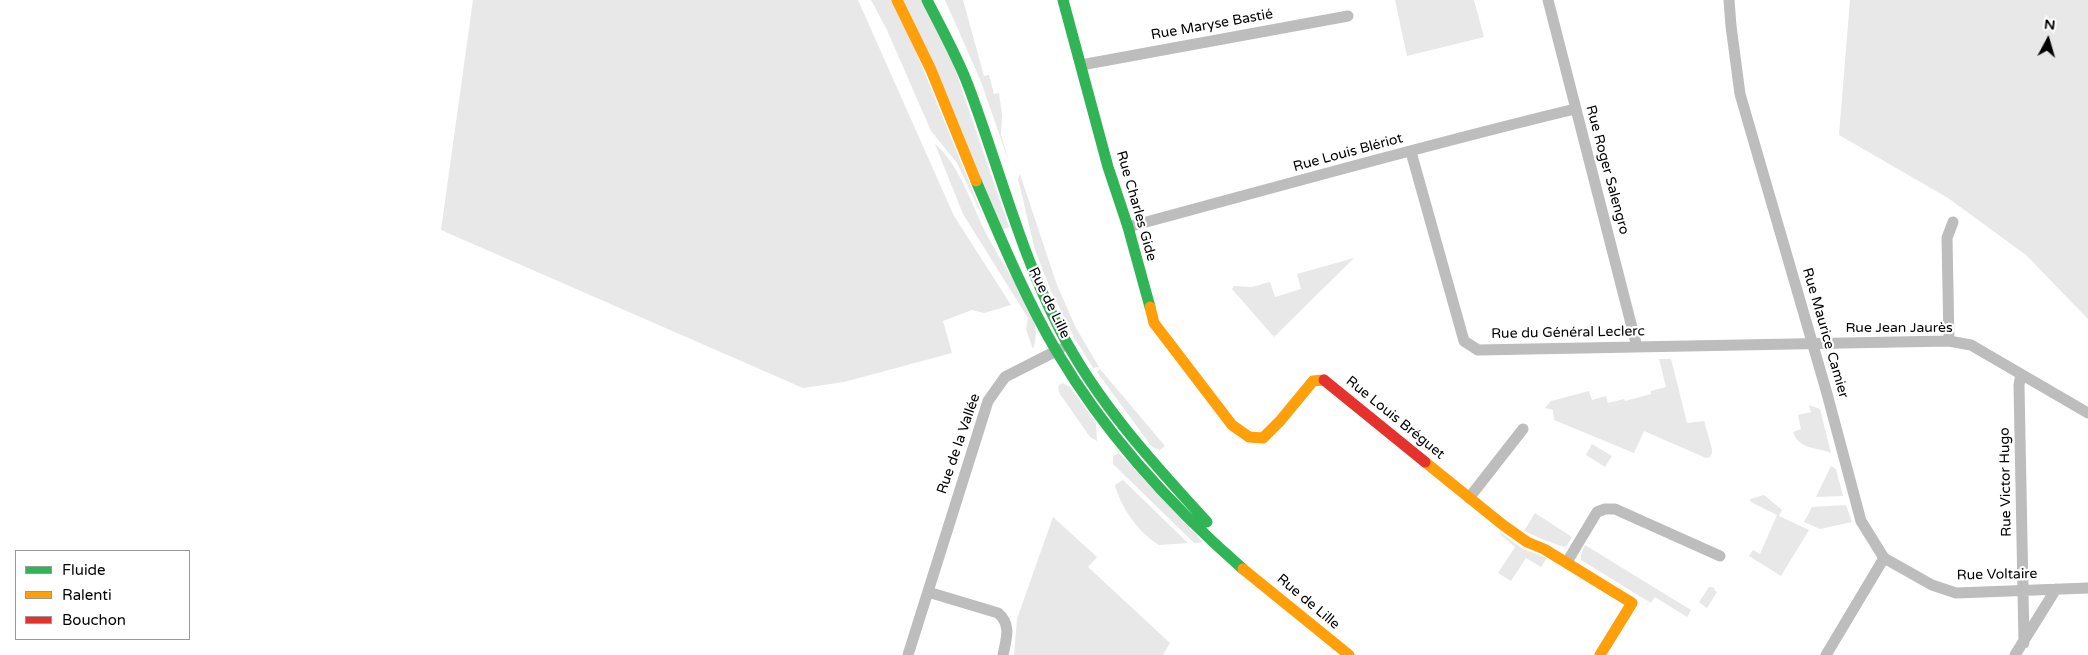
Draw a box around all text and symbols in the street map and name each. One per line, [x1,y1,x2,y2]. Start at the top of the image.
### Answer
street label: Rue Maryse Bastié [1150,6,1274,44]
north arrow [2023,15,2073,65]
text: N [2043,16,2056,34]
street label: Rue Roger Salengro [1582,103,1632,237]
street label: Rue Louis Blériot [1291,130,1405,176]
street label: Rue Charles Gide [1112,149,1160,263]
street label: Rue de Lille [1025,265,1073,341]
street label: Rue Maurice Camier [1798,266,1852,400]
street label: Rue Jean Jaurès [1845,320,1953,336]
street label: Rue du Général Leclerc [1491,323,1645,343]
street label: Rue Louis Bréguet [1342,373,1448,463]
street label: Rue de la Vallée [934,392,984,496]
street label: Rue Victor Hugo [1997,427,2015,537]
legend [15,550,190,640]
text: Fluide [62,561,106,579]
street label: Rue Voltaire [1956,566,2038,584]
street label: Rue de Lille [1273,571,1343,633]
text: Ralenti [62,586,112,604]
text: Bouchon [62,611,126,629]

